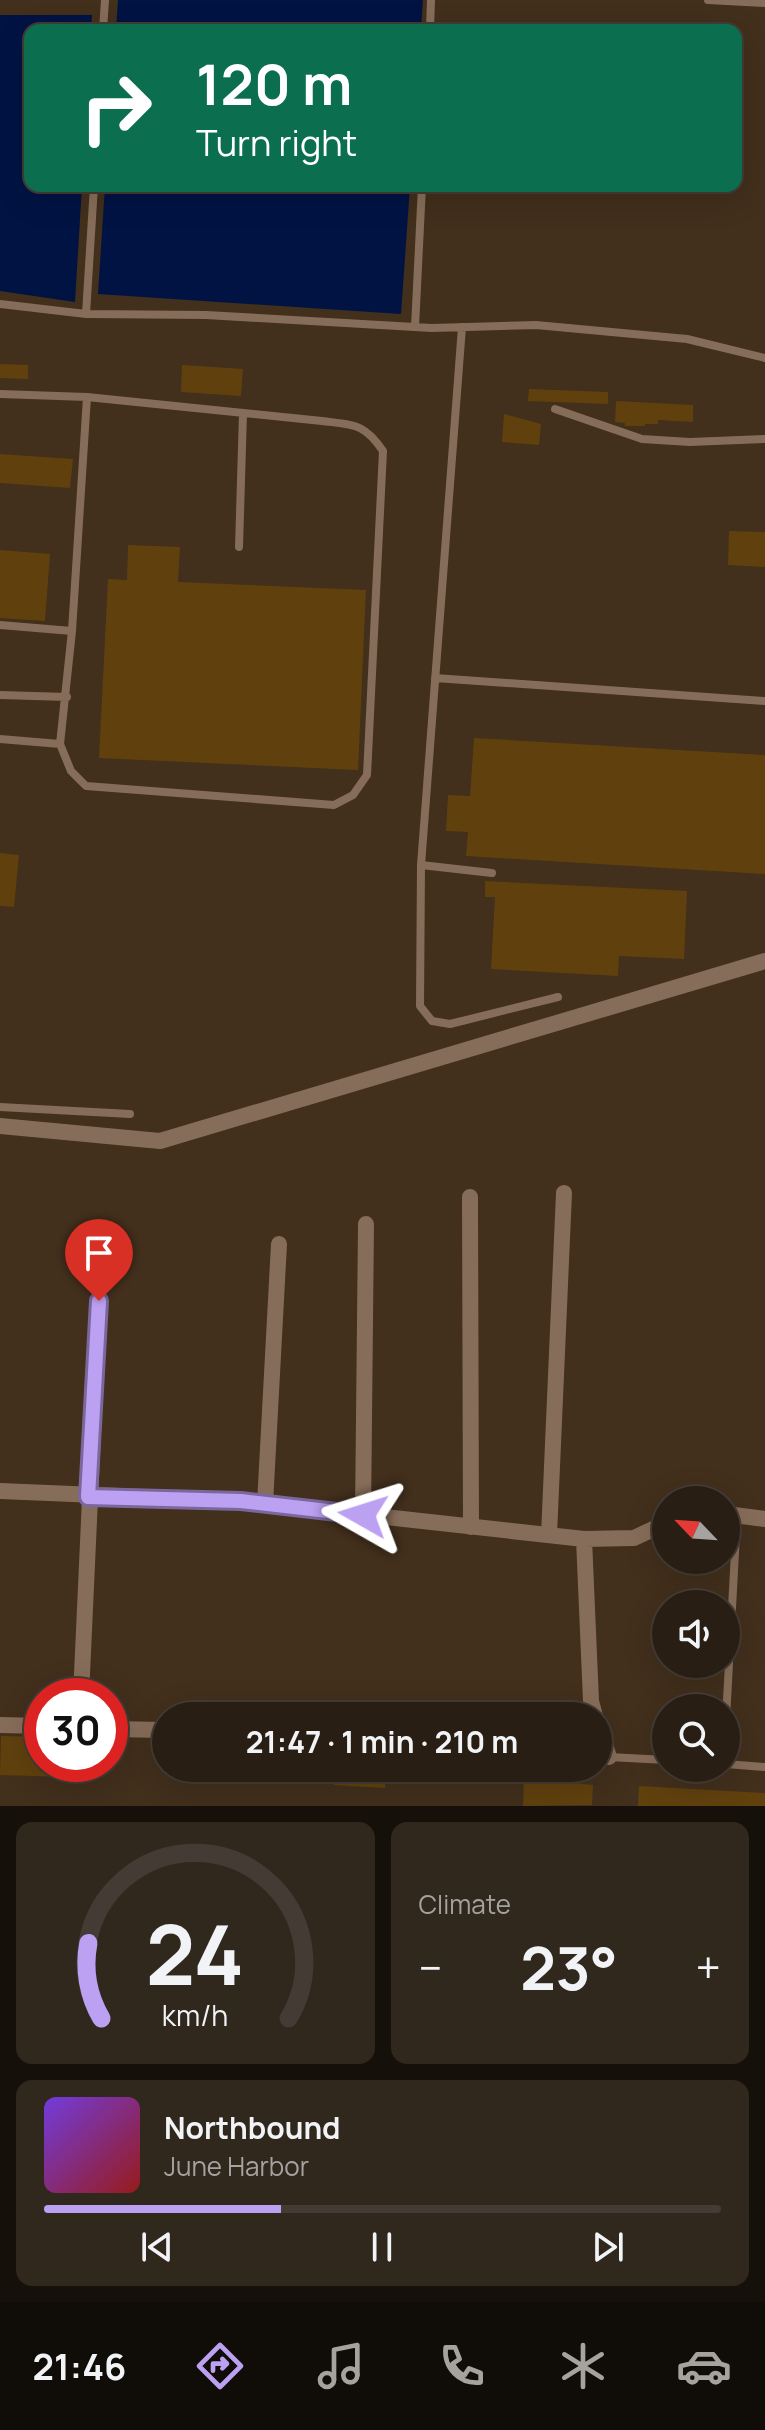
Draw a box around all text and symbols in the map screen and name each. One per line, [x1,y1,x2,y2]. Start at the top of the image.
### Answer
text: 120 m [196,45,352,122]
icon: right [64,56,168,160]
text: Turn right [196,118,357,167]
pin [65,1219,133,1301]
icon: arrive [77,1231,121,1275]
position arrow [321,1473,405,1557]
north arrow [652,1486,740,1574]
map controls [652,1486,740,1782]
button: sound [652,1590,740,1678]
speed limit sign: 30 [24,1678,128,1782]
button: search [652,1694,740,1782]
text: 21:47 · 1 min · 210 m [246,1721,518,1762]
text: Climate [419,1886,511,1922]
text: 24 [146,1896,245,2010]
text: 23° [520,1926,618,2008]
text: − [419,1937,442,1997]
text: + [696,1937,721,1997]
text: km/h [162,1996,228,2035]
text: Northbound [164,2107,341,2148]
text: June Harbor [164,2148,309,2184]
icon: previous [135,2225,179,2269]
icon: pause [360,2225,404,2269]
icon: next [586,2225,630,2269]
icon: directions [192,2338,248,2394]
icon: music [313,2338,369,2394]
icon: phone [434,2338,490,2394]
icon: climate [555,2338,611,2394]
icon: car [676,2338,732,2394]
text: 21:46 [33,2342,126,2391]

